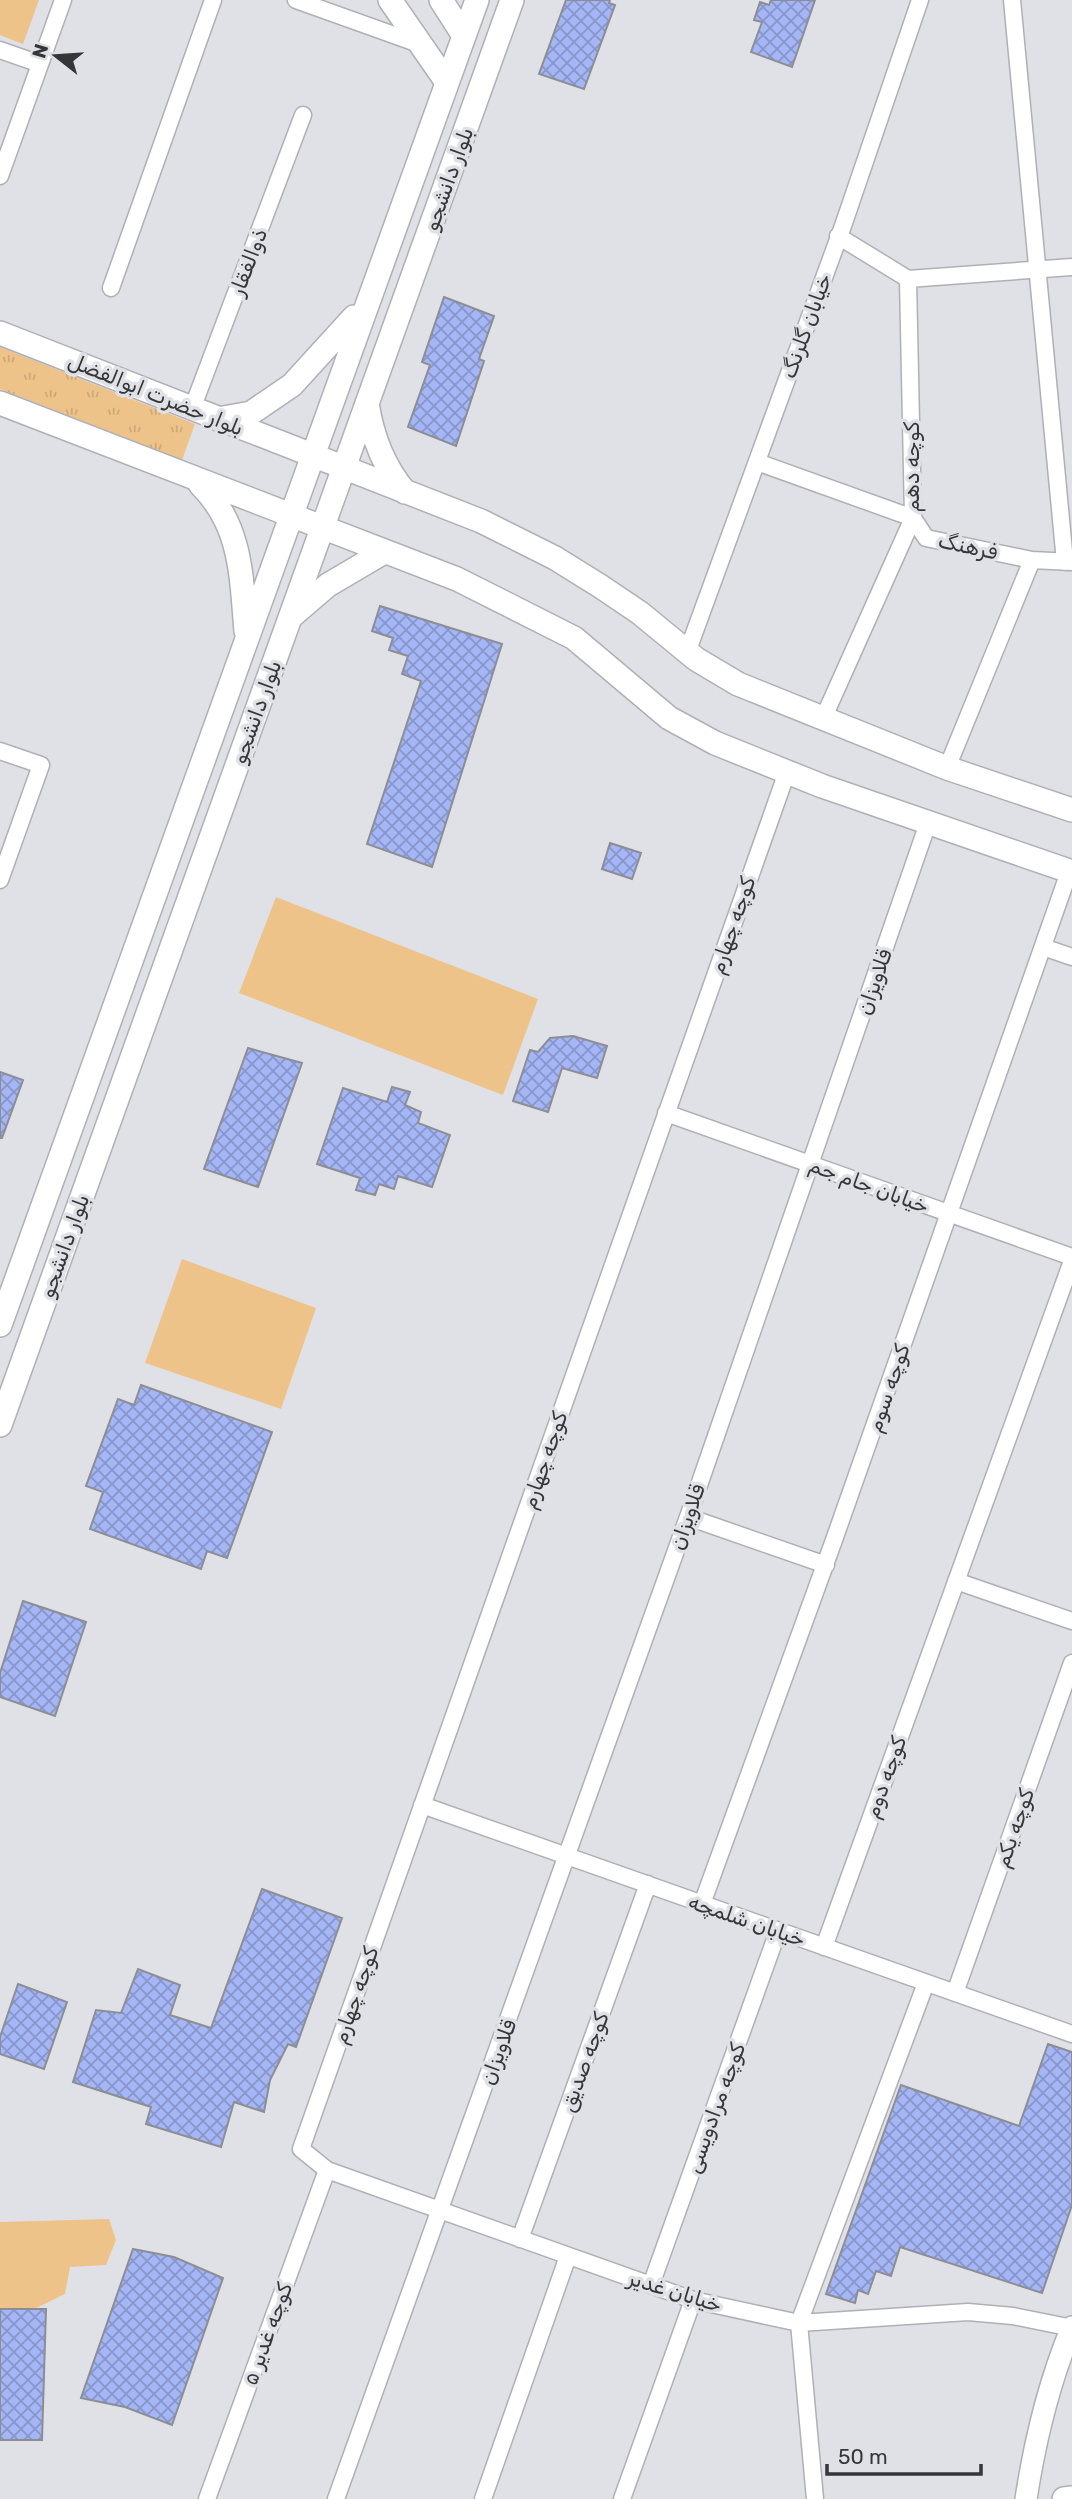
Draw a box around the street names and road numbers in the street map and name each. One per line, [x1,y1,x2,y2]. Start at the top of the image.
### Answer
street label: بلوار دانشجو [418,124,478,234]
street label: ذوالفقار [223,225,273,301]
street label: خیابان گلرنگ [775,270,837,382]
street label: بلوار حضرت ابوالفضل [65,347,247,441]
street label: کوچه دهم [899,421,926,512]
street label: فرهنگ [936,528,1000,564]
street label: بلوار دانشجو [226,657,286,767]
street label: کوچه چهارم [704,873,761,977]
street label: قلاویزان [851,946,898,1019]
street label: خیابان جام جم [805,1152,932,1220]
street label: بلوار دانشجو [34,1191,94,1301]
street label: کوچه سوم [861,1340,916,1435]
street label: کوچه چهارم [516,1408,573,1512]
street label: قلاویزان [664,1481,711,1554]
street label: کوچه دوم [859,1732,912,1822]
street label: کوچه یکم [989,1785,1041,1871]
street label: خیابان شلمچه [685,1888,809,1953]
street label: کوچه چهارم [327,1943,384,2047]
street label: کوچه صدیق [554,2008,615,2116]
street label: قلاویزان [475,2016,522,2089]
street label: کوچه مرادویسی [680,2039,751,2177]
street label: خیابان غدیر [623,2264,725,2317]
street label: کوچه غدیر ۵ [237,2279,298,2389]

